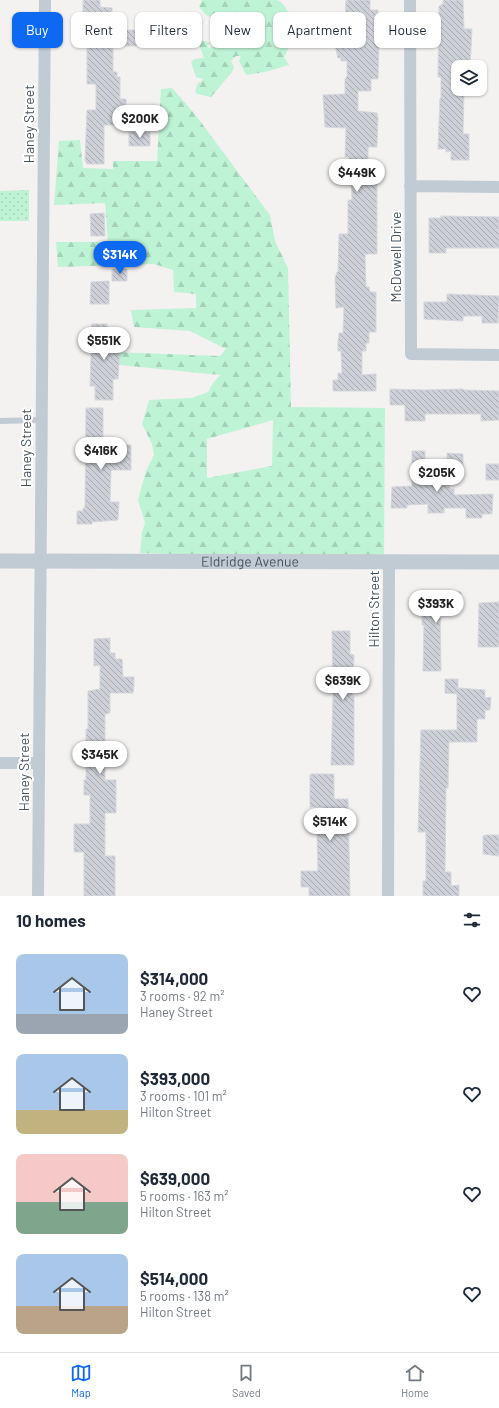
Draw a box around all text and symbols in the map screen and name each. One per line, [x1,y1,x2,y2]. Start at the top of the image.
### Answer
chip: Buy [12,12,63,48]
chip: Rent [71,12,127,48]
chip: Filters [135,12,202,48]
chip: New [210,12,265,48]
chip: Apartment [273,12,366,48]
chip: House [374,12,441,48]
map controls [451,60,487,96]
button: layers [451,60,487,96]
street label: Haney Street [20,85,37,163]
pin: $200K [112,105,168,139]
text: $200K [121,110,159,126]
pin: $449K [329,159,385,193]
text: $449K [338,164,376,180]
street label: McDowell Drive [387,211,404,303]
pin: $314K [92,241,148,275]
text: $314K [102,246,138,262]
pin: $551K [76,327,132,361]
text: $551K [87,332,121,348]
street label: Haney Street [17,409,34,487]
pin: $416K [73,437,129,471]
text: $416K [84,442,118,458]
pin: $205K [409,459,465,493]
text: $205K [418,464,456,480]
street label: Eldridge Avenue [201,552,299,570]
street label: Hilton Street [365,570,382,648]
pin: $393K [408,590,464,624]
text: $393K [418,595,454,611]
pin: $639K [315,667,371,701]
text: $639K [325,672,361,688]
street label: Haney Street [15,733,32,811]
pin: $345K [72,741,128,775]
text: $345K [81,746,119,762]
pin: $514K [302,808,358,842]
text: $514K [313,813,347,829]
icon: filters [461,909,483,931]
text: 10 homes [16,910,86,930]
text: $314,000 [140,968,208,988]
icon: home [48,970,96,1018]
icon: heart [461,983,483,1005]
text: 3 rooms · 92 m² [140,988,224,1004]
text: Haney Street [140,1004,213,1020]
text: $393,000 [140,1068,210,1088]
icon: home [48,1070,96,1118]
icon: heart [461,1083,483,1105]
text: 3 rooms · 101 m² [140,1088,227,1104]
text: Hilton Street [140,1104,212,1120]
text: $639,000 [140,1168,210,1188]
icon: home [48,1170,96,1218]
icon: heart [461,1183,483,1205]
text: 5 rooms · 163 m² [140,1188,229,1204]
text: Hilton Street [140,1204,212,1220]
text: $514,000 [140,1268,208,1288]
icon: home [48,1270,96,1318]
icon: heart [461,1283,483,1305]
text: 5 rooms · 138 m² [140,1288,229,1304]
text: Hilton Street [140,1304,212,1320]
tab: Map [70,1362,92,1399]
tab: Saved [232,1362,261,1399]
tab: Home [401,1362,429,1399]

